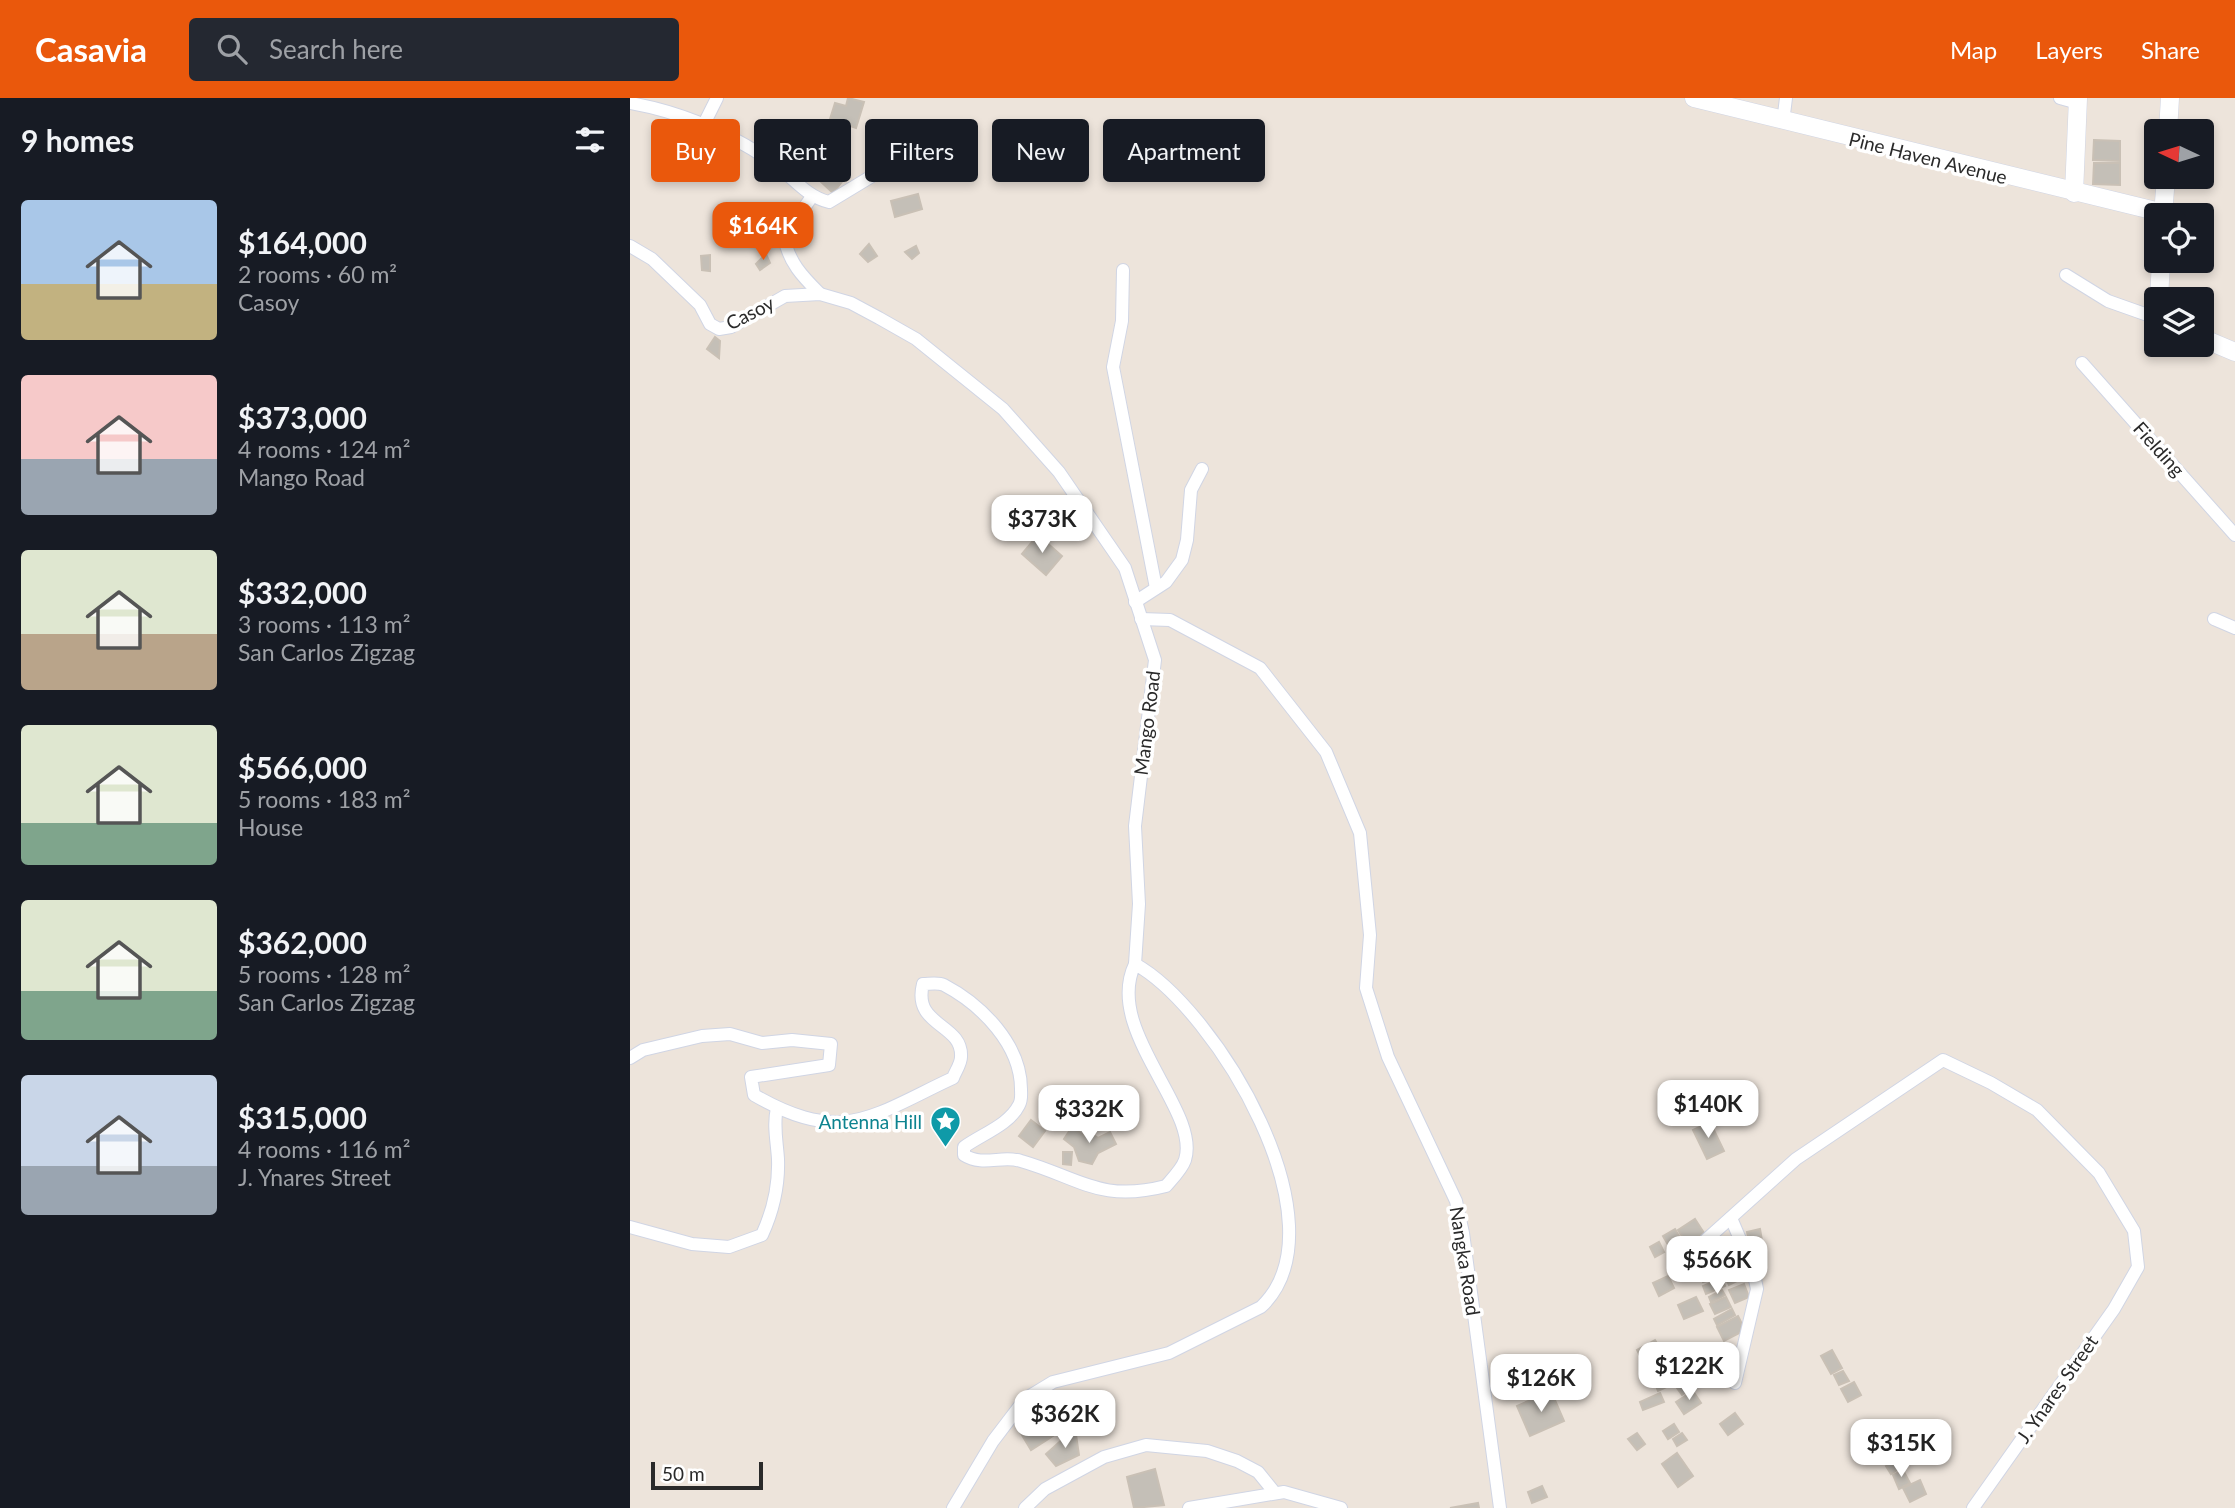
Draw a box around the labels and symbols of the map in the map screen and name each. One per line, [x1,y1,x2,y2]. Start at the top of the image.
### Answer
north arrow [2144,119,2214,189]
street label: Pine Haven Avenue [1847,127,2010,188]
pin: $164K [714,202,812,262]
street label: Casoy [722,291,778,334]
street label: Fielding [2129,417,2190,481]
pin: $373K [993,496,1091,555]
street label: Mango Road [1129,669,1164,776]
pin: $140K [1659,1080,1757,1140]
pin: $332K [1040,1086,1138,1145]
place icon: Antenna Hill [928,1105,962,1149]
place label: Antenna Hill [819,1110,922,1133]
street label: Nangka Road [1446,1205,1485,1317]
pin: $566K [1668,1236,1766,1296]
street label: J. Ynares Street [2011,1330,2102,1447]
pin: $122K [1640,1342,1738,1402]
pin: $126K [1492,1354,1590,1414]
pin: $362K [1016,1390,1114,1450]
pin: $315K [1852,1420,1950,1479]
scale bar [651,1459,763,1491]

